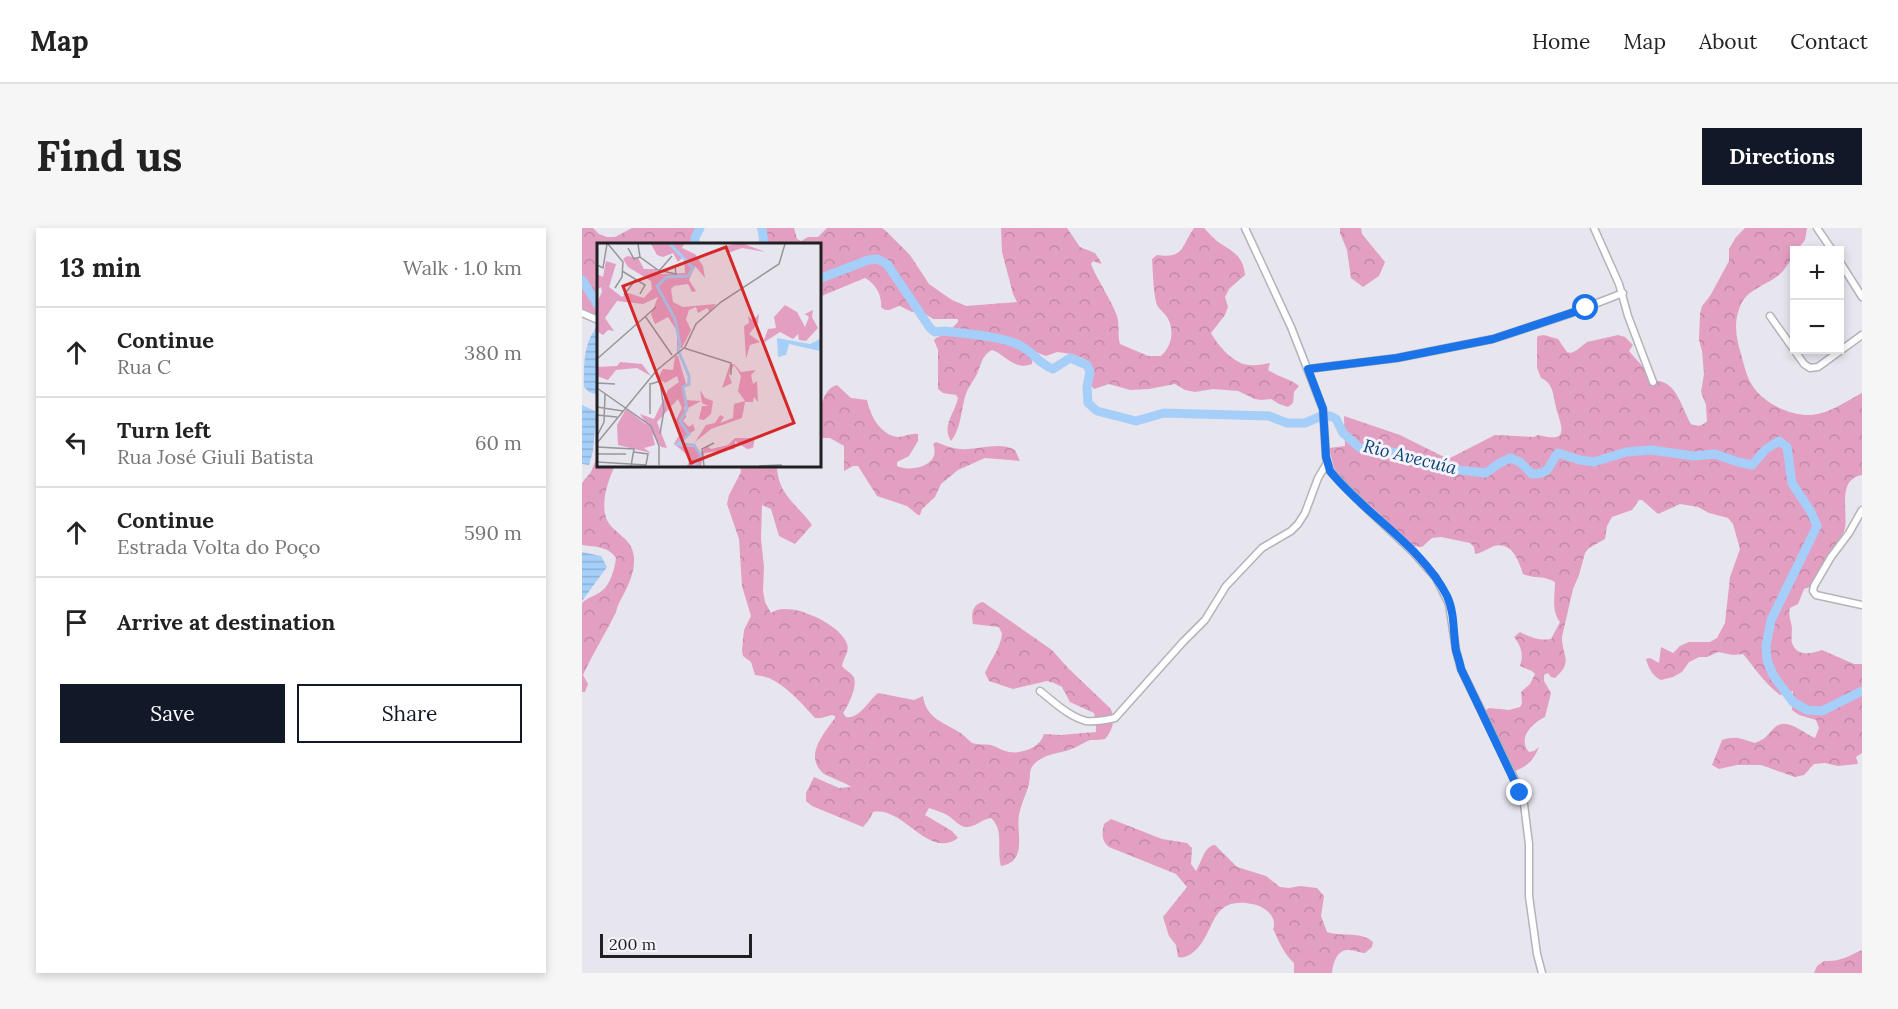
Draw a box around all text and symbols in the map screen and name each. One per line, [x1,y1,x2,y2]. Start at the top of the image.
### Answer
text: Map [30,23,89,59]
text: Home [1532,28,1590,55]
text: Map [1623,28,1666,55]
text: About [1699,28,1757,55]
text: Contact [1790,28,1868,55]
button: Directions [1702,128,1862,185]
text: Find us [36,129,182,183]
inset map [597,243,820,466]
map controls [1790,246,1844,354]
button: + [1790,246,1844,300]
text: 13 min [60,251,141,284]
text: Walk · 1.0 km [403,255,522,280]
route start [1572,294,1598,320]
button: − [1790,300,1844,354]
text: Continue [117,326,214,354]
icon: ahead [60,336,93,369]
text: 380 m [464,340,522,365]
text: Rua C [117,354,171,379]
text: Turn left [117,416,211,444]
icon: left [60,426,93,459]
text: 60 m [475,430,522,455]
water label: Rio Avecuía [1361,434,1459,479]
text: Rua José Giuli Batista [117,444,314,469]
text: Continue [117,506,214,534]
icon: ahead [60,516,93,549]
text: 590 m [464,520,522,545]
text: Estrada Volta do Poço [117,534,320,559]
icon: arrive [60,606,93,639]
text: Arrive at destination [117,608,335,636]
button: Save [60,684,285,743]
button: Share [297,684,522,743]
route end [1506,779,1532,805]
scale bar [600,931,752,958]
text: 200 m [609,934,656,954]

